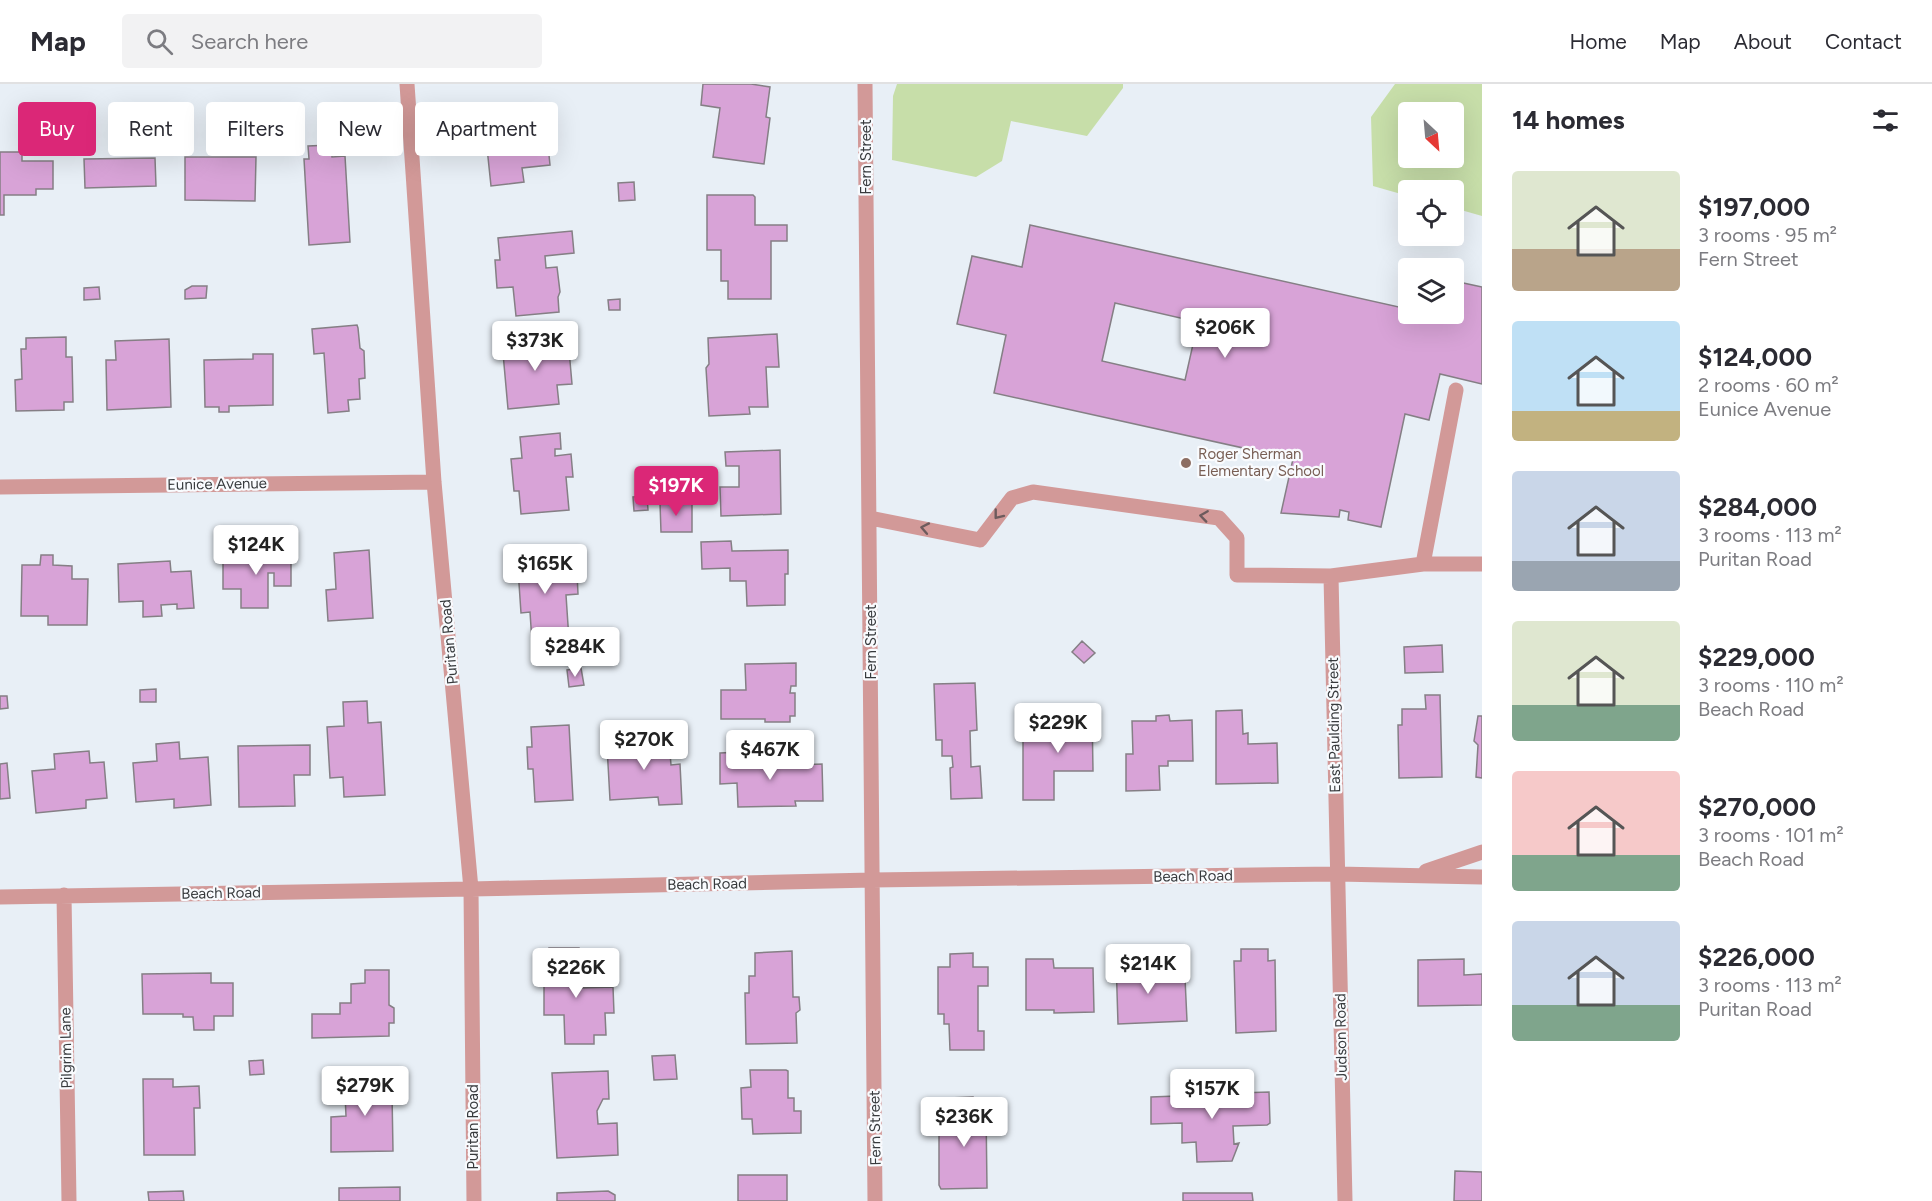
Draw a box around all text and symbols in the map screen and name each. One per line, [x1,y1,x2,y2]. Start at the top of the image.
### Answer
search box [122,14,542,68]
text: Map [30,24,86,58]
icon: search [143,25,176,58]
text: Search here [191,28,308,55]
text: Home [1570,29,1627,54]
text: Map [1660,29,1701,54]
text: About [1734,29,1792,54]
text: Contact [1825,29,1902,54]
chip: Buy [18,102,96,156]
chip: Rent [108,102,194,156]
chip: Filters [206,102,305,156]
chip: New [317,102,403,156]
chip: Apartment [415,102,558,156]
north arrow [1398,102,1464,168]
map controls [1398,102,1464,324]
text: 14 homes [1512,104,1625,136]
icon: filters [1869,104,1902,137]
street label: Fern Street [857,119,875,195]
button: locate [1398,180,1464,246]
text: $197,000 [1698,191,1810,223]
icon: home [1560,195,1632,267]
text: 3 rooms · 95 m² [1698,223,1837,247]
text: Fern Street [1698,247,1799,271]
button: layers [1398,258,1464,324]
pin: $206K [1183,308,1267,359]
text: $206K [1195,315,1255,339]
pin: $373K [493,321,577,372]
text: $373K [506,328,564,352]
text: $124,000 [1698,341,1812,373]
icon: home [1560,345,1632,417]
text: 2 rooms · 60 m² [1698,373,1839,397]
text: Eunice Avenue [1698,397,1831,421]
place label: Roger Sherman Elementary School [1198,445,1324,480]
marker: Roger Sherman Elementary School [1179,456,1193,470]
pin: $197K [634,466,718,517]
text: $197K [648,473,704,497]
street label: Eunice Avenue [167,474,267,494]
text: $284,000 [1698,491,1817,523]
icon: home [1560,495,1632,567]
one-way arrow [995,508,1006,519]
one-way arrow [1199,510,1208,522]
one-way arrow [920,522,930,535]
text: 3 rooms · 113 m² [1698,523,1842,547]
pin: $124K [214,525,298,576]
text: $124K [227,532,285,556]
pin: $165K [503,544,587,595]
text: Puritan Road [1698,547,1812,571]
text: $165K [517,551,573,575]
street label: Puritan Road [436,599,462,685]
street label: Fern Street [862,604,880,680]
pin: $284K [533,627,617,678]
text: $284K [545,634,605,658]
text: $229,000 [1698,641,1815,673]
icon: home [1560,645,1632,717]
street label: East Paulding Street [1324,657,1344,793]
text: 3 rooms · 110 m² [1698,673,1844,697]
text: Beach Road [1698,697,1804,721]
pin: $229K [1016,703,1100,754]
text: $229K [1028,710,1088,734]
pin: $270K [602,720,686,771]
text: $270K [614,727,674,751]
pin: $467K [728,730,812,781]
text: $467K [740,737,800,761]
text: $270,000 [1698,791,1816,823]
icon: home [1560,795,1632,867]
text: 3 rooms · 101 m² [1698,823,1844,847]
text: Beach Road [1698,847,1804,871]
street label: Beach Road [1153,866,1233,886]
street label: Beach Road [667,874,747,894]
street label: Beach Road [181,883,261,903]
text: $226,000 [1698,941,1815,973]
pin: $214K [1106,944,1190,995]
icon: home [1560,945,1632,1017]
pin: $226K [534,948,618,999]
text: $214K [1119,951,1177,975]
text: $226K [546,955,606,979]
text: 3 rooms · 113 m² [1698,973,1842,997]
street label: Judson Road [1331,993,1351,1081]
text: Puritan Road [1698,997,1812,1021]
street label: Pilgrim Lane [56,1007,76,1089]
pin: $279K [323,1066,407,1117]
pin: $157K [1170,1069,1254,1120]
text: $279K [336,1073,394,1097]
text: $157K [1184,1076,1240,1100]
street label: Puritan Road [464,1084,482,1170]
street label: Fern Street [865,1090,885,1166]
pin: $236K [922,1097,1006,1148]
text: $236K [935,1104,993,1128]

